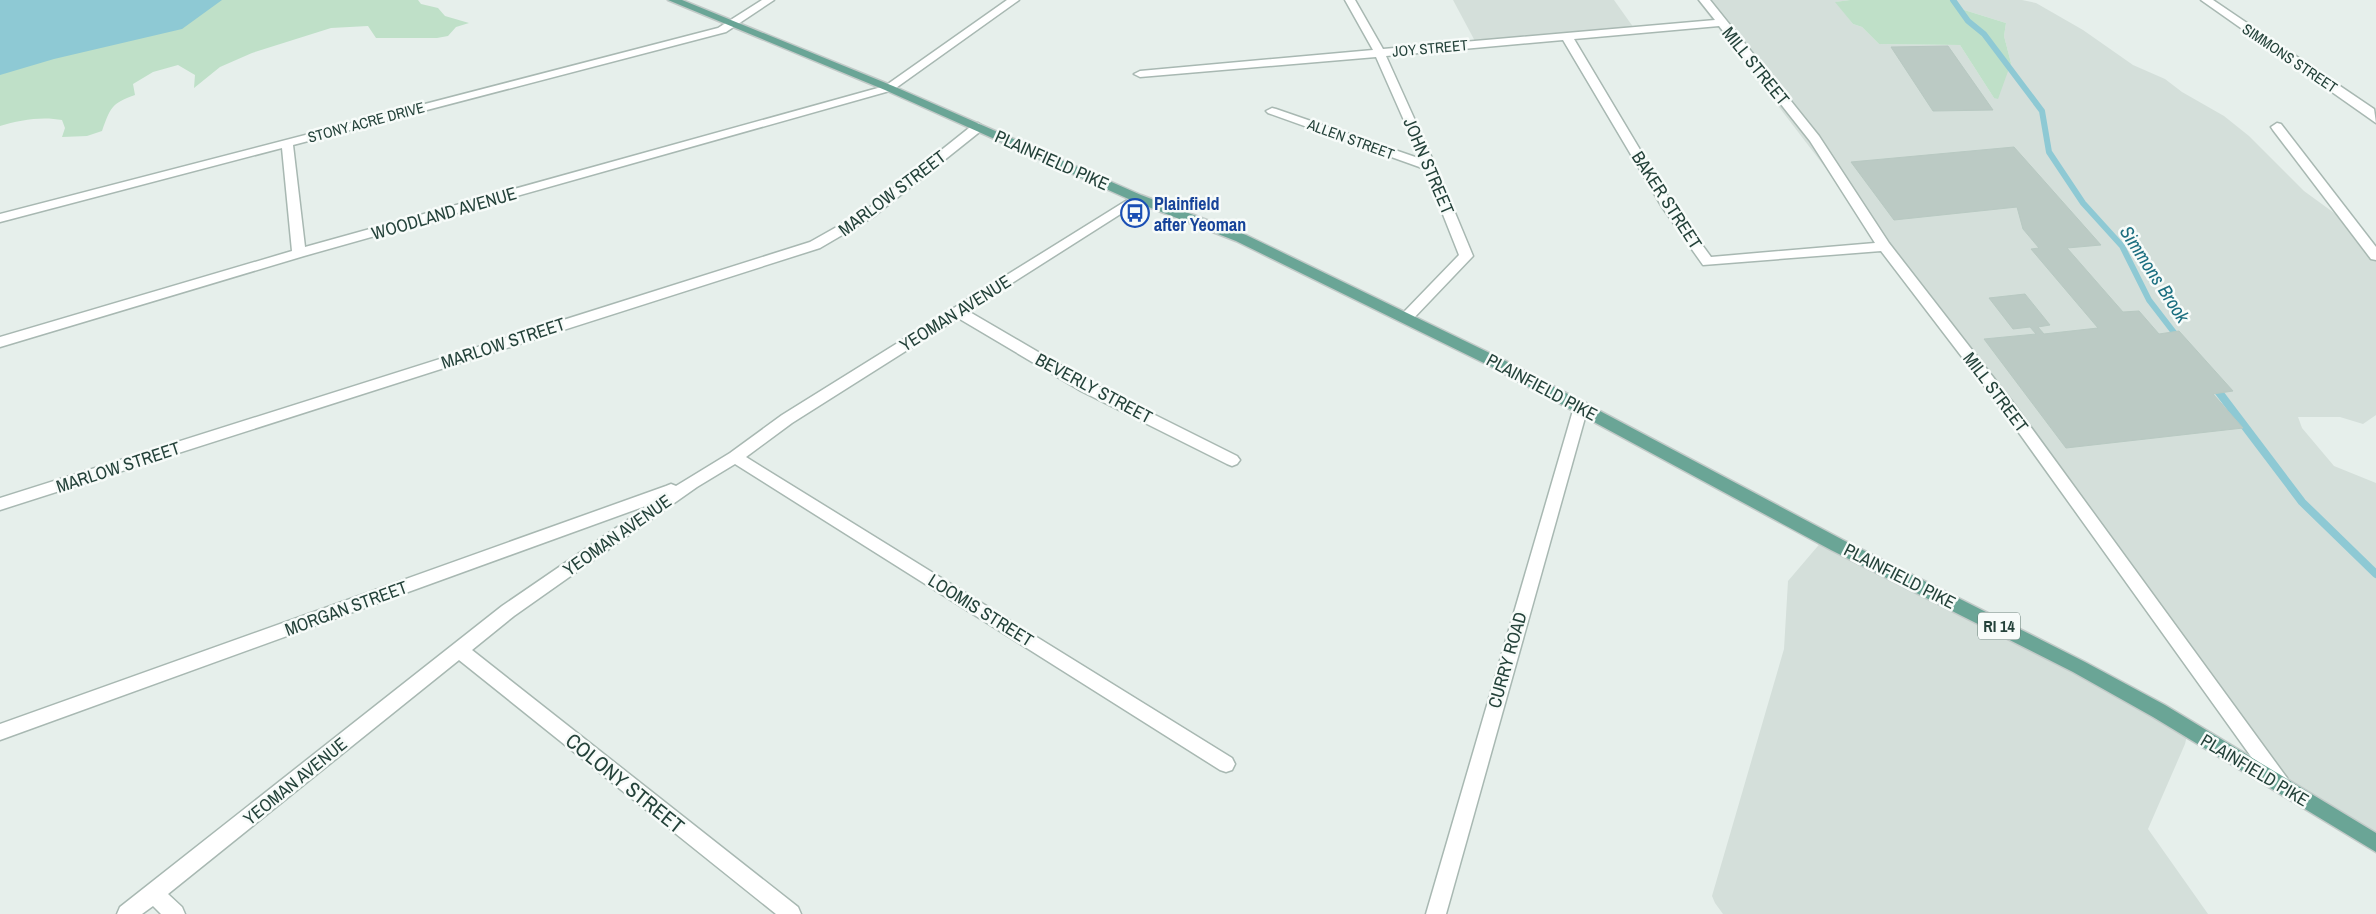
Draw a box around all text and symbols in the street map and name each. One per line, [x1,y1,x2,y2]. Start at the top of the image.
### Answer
street label: SIMMONS STREET [2238,18,2342,98]
street label: MILL STREET [1717,21,1795,111]
street label: JOY STREET [1391,34,1469,62]
street label: STONY ACRE DRIVE [305,96,427,148]
street label: ALLEN STREET [1304,113,1398,165]
street label: JOHN STREET [1397,114,1461,218]
street label: PLAINFIELD PIKE [991,124,1113,196]
street label: MARLOW STREET [833,144,951,242]
street label: BAKER STREET [1626,146,1708,254]
street label: WOODLAND AVENUE [369,180,519,246]
place label: Plainfield after Yeoman [1154,191,1246,237]
bus stop icon: Plainfield after Yeoman [1120,198,1150,228]
water label: Simmons Brook [2114,220,2197,329]
street label: YEOMAN AVENUE [895,269,1015,357]
street label: MARLOW STREET [438,311,568,375]
street label: BEVERLY STREET [1031,347,1157,429]
street label: PLAINFIELD PIKE [1482,347,1602,427]
street label: MILL STREET [1958,347,2034,437]
street label: MARLOW STREET [53,435,183,499]
street label: YEOMAN AVENUE [558,488,676,582]
street label: PLAINFIELD PIKE [1840,537,1960,615]
street label: LOOMIS STREET [924,568,1038,652]
street label: MORGAN STREET [281,574,411,642]
street label: CURRY ROAD [1481,609,1533,711]
road number: RI 14 [1978,612,2020,640]
street label: COLONY STREET [559,726,691,840]
street label: PLAINFIELD PIKE [2196,728,2314,812]
street label: YEOMAN AVENUE [238,731,352,831]

